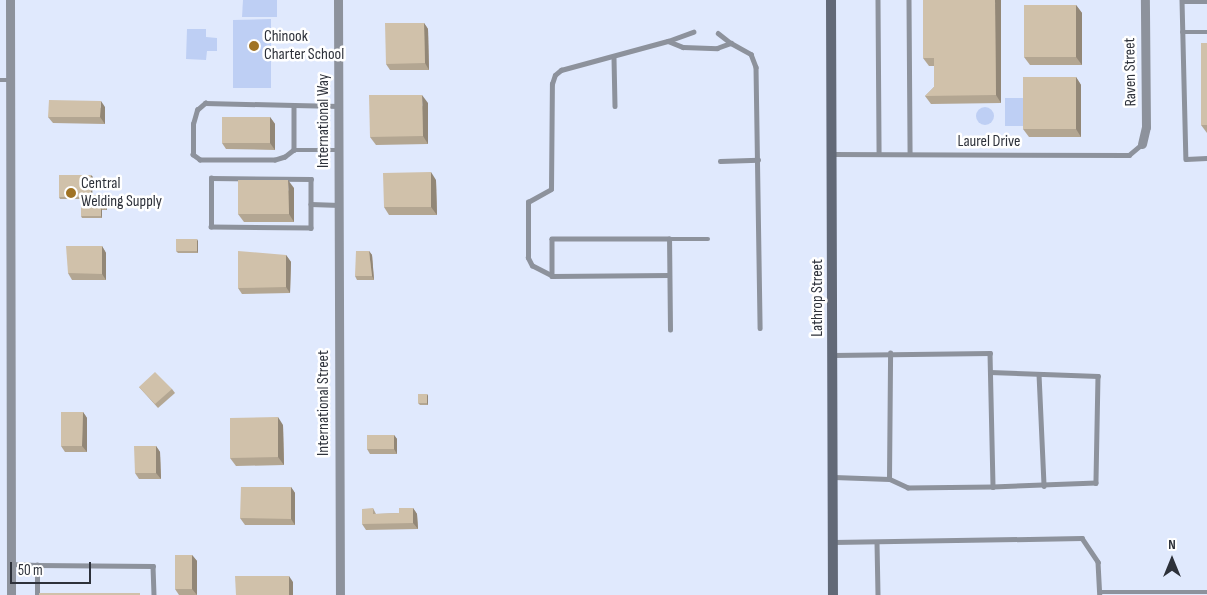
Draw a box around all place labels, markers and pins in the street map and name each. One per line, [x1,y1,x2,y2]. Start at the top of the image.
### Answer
place label: Chinook Charter School [264,27,344,65]
marker: Chinook Charter School [248,40,260,52]
place label: Central Welding Supply [81,174,162,212]
marker: Central Welding Supply [65,187,77,199]

